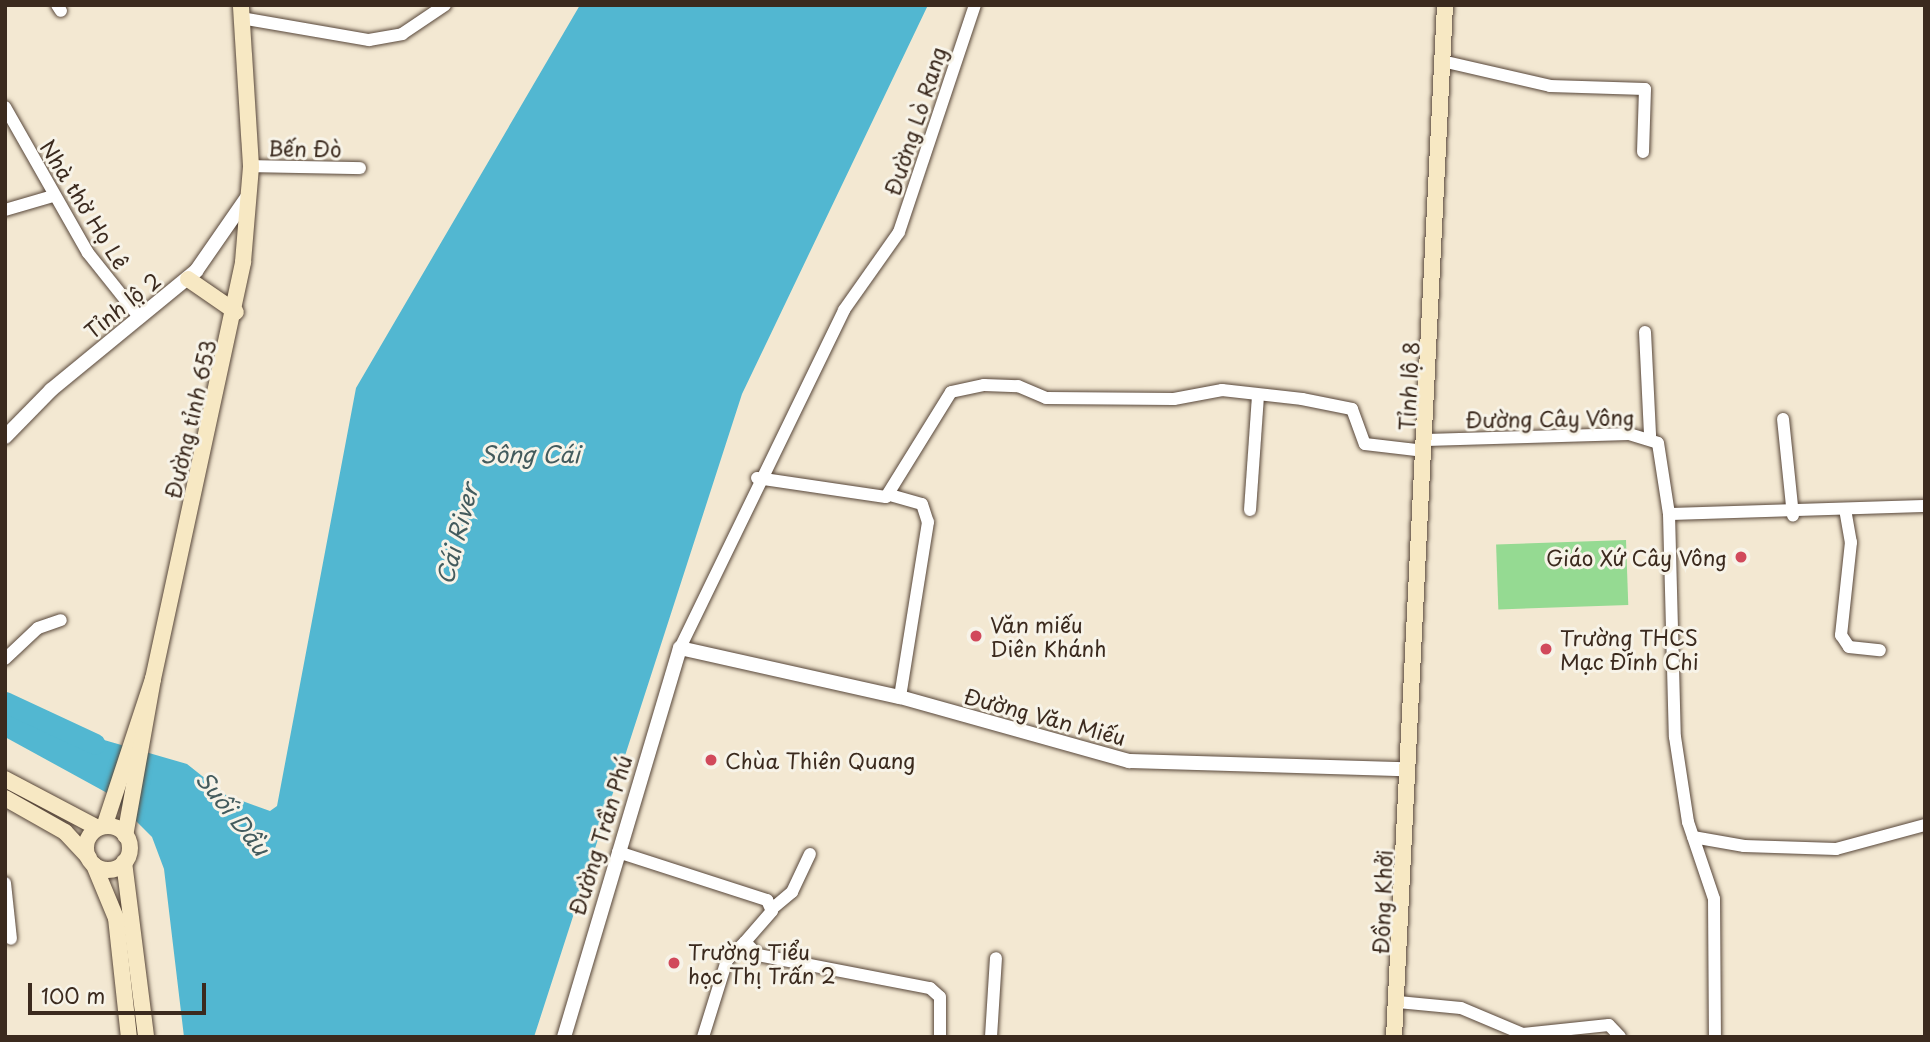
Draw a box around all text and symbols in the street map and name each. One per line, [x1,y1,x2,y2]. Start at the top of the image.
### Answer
street label: Đường Lò Rang [879,43,951,199]
street label: Bến Đò [268,135,342,161]
street label: Nhà thờ Họ Lê [36,136,134,272]
street label: Tỉnh lộ 2 [80,267,164,343]
street label: Đường tỉnh 653 [160,338,220,500]
street label: Tỉnh lộ 8 [1393,342,1423,430]
street label: Đường Cây Vông [1465,404,1635,432]
water label: Sông Cái [480,440,580,468]
water label: Cái River [431,481,483,587]
place label: Giáo Xứ Cây Vông [1543,544,1727,570]
marker: Giáo Xứ Cây Vông [1733,549,1749,565]
place label: Văn miếu Diên Khánh [990,611,1107,661]
place label: Trường THCS Mạc Đĩnh Chi [1560,624,1698,674]
marker: Văn miếu Diên Khánh [968,628,984,644]
marker: Trường THCS Mạc Đĩnh Chi [1538,641,1554,657]
street label: Đường Văn Miếu [961,682,1129,750]
place label: Chùa Thiên Quang [725,747,915,773]
marker: Chùa Thiên Quang [703,752,719,768]
street label: Đường Trần Phú [564,753,636,917]
water label: Suối Dầu [191,765,275,861]
street label: Đồng Khởi [1368,850,1396,954]
place label: Trường Tiểu học Thị Trấn 2 [688,938,838,988]
marker: Trường Tiểu học Thị Trấn 2 [666,955,682,971]
scale bar [32,968,210,1012]
text: 100 m [41,979,105,1011]

